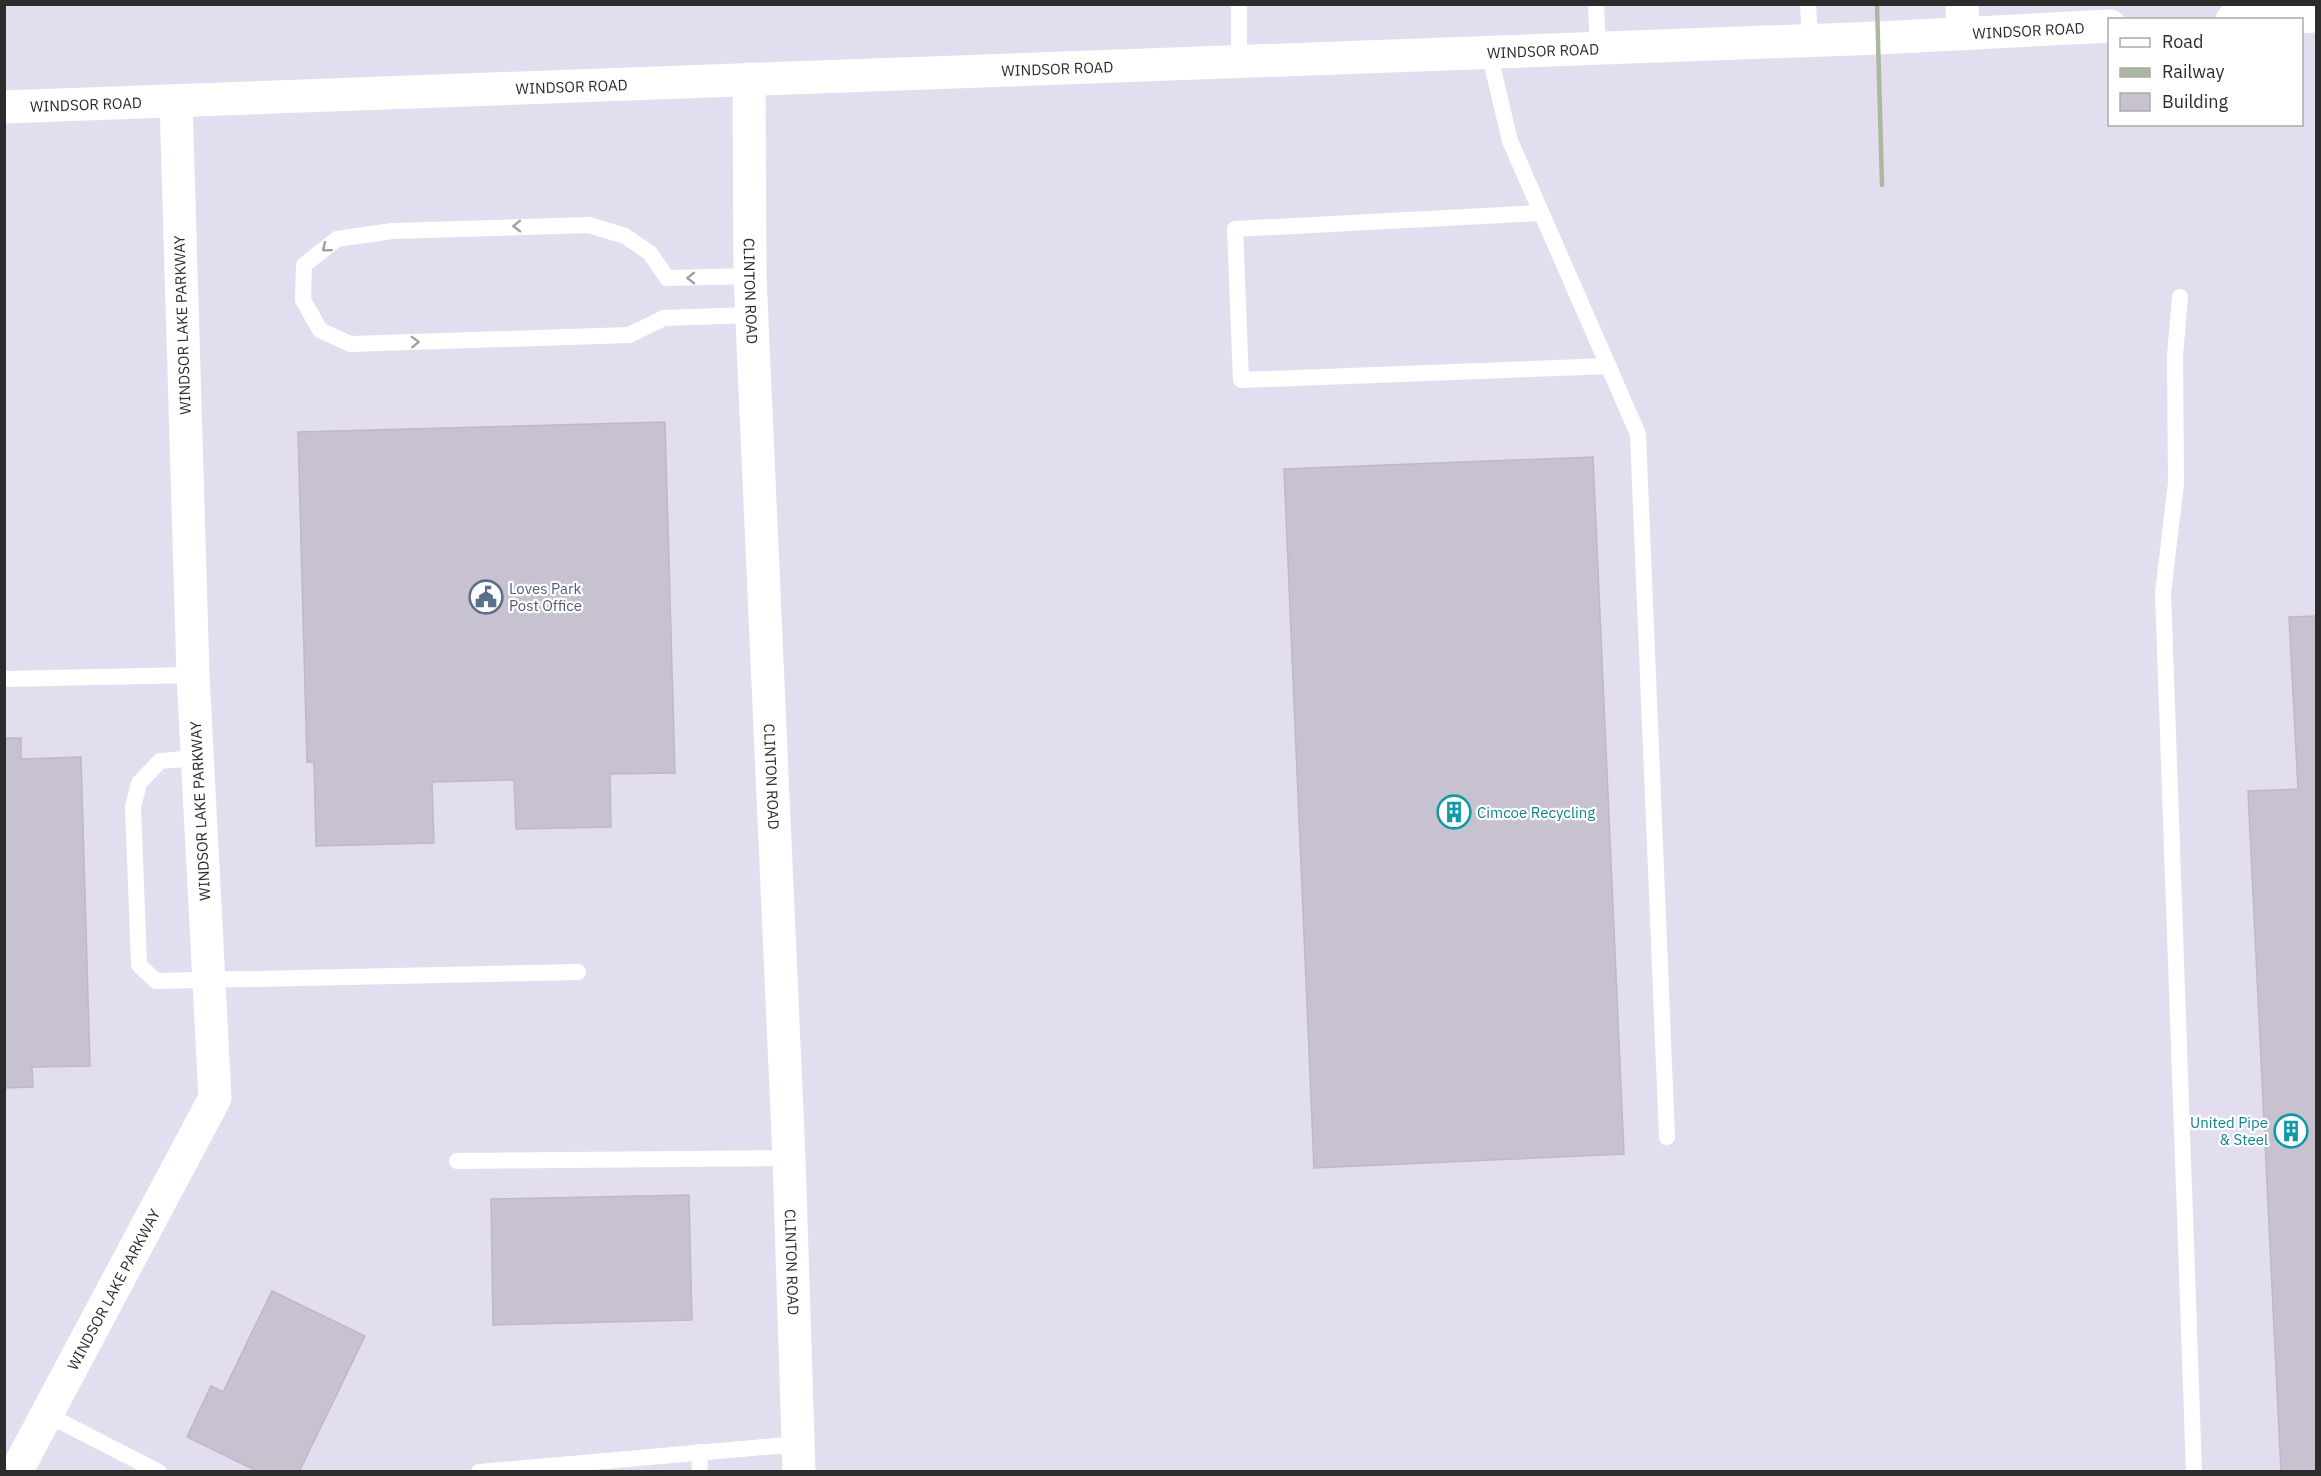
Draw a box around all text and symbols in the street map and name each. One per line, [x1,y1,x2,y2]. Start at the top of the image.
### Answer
street label: WINDSOR ROAD [1972,18,2085,43]
legend [2108,18,2303,126]
text: Road [2162,30,2203,53]
street label: WINDSOR ROAD [1487,39,1599,62]
street label: WINDSOR ROAD [1001,57,1114,80]
text: Railway [2162,60,2224,83]
street label: WINDSOR ROAD [515,75,628,98]
text: Building [2162,90,2229,113]
street label: WINDSOR ROAD [30,92,142,116]
one-way arrow [512,220,521,232]
street label: WINDSOR LAKE PARKWAY [169,235,195,415]
street label: CLINTON ROAD [740,238,762,344]
one-way arrow [322,240,333,251]
one-way arrow [687,272,696,284]
one-way arrow [411,336,420,349]
public building icon: Loves Park Post Office [468,579,504,615]
place label: Loves Park Post Office [509,579,582,615]
street label: WINDSOR LAKE PARKWAY [186,721,214,901]
street label: CLINTON ROAD [760,723,784,830]
building icon: Cimcoe Recycling [1436,794,1472,830]
place label: Cimcoe Recycling [1477,803,1595,822]
place label: United Pipe & Steel [2190,1113,2268,1149]
building icon: United Pipe & Steel [2273,1113,2309,1149]
street label: WINDSOR LAKE PARKWAY [63,1205,164,1373]
street label: CLINTON ROAD [781,1209,803,1315]

